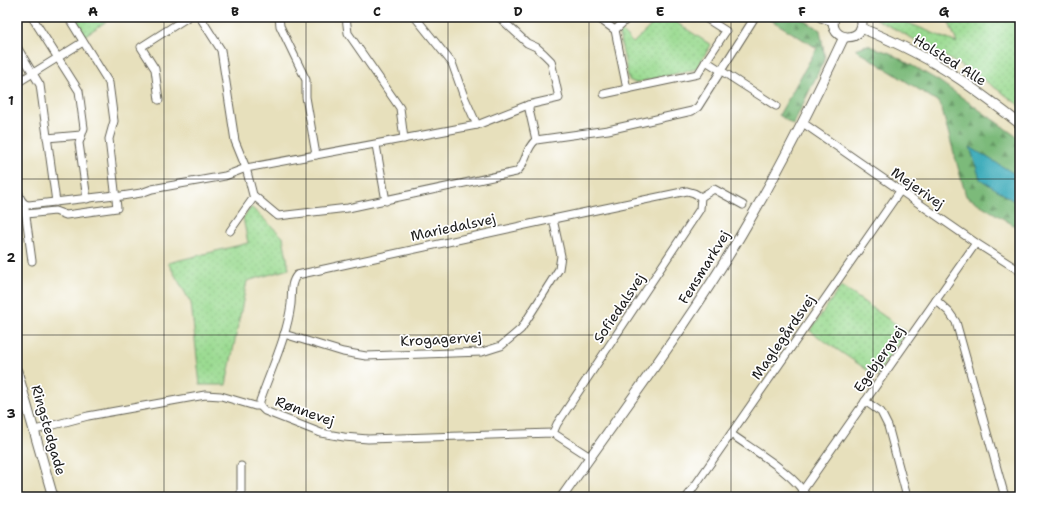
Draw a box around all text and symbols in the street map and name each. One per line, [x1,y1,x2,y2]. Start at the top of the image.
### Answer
text: A [88,3,98,20]
text: B [231,3,239,20]
text: C [373,3,381,20]
text: D [513,3,523,20]
text: E [656,3,665,20]
text: F [798,3,806,20]
text: G [939,3,950,20]
street label: Holsted Alle [910,30,990,90]
text: 1 [8,92,14,109]
street label: Mejerivej [888,163,948,213]
street label: Mariedalsvej [409,209,497,245]
street label: Fensmarkvej [674,227,734,307]
text: 2 [6,249,16,266]
street label: Sofiedalsvej [589,270,649,346]
street label: Maglegårdsvej [747,291,819,383]
street label: Egebjergvej [850,322,908,396]
street label: Krogagervej [400,328,482,350]
street label: Ringstedgade [28,383,70,477]
street label: Rønnevej [273,392,337,430]
text: 3 [6,405,16,422]

